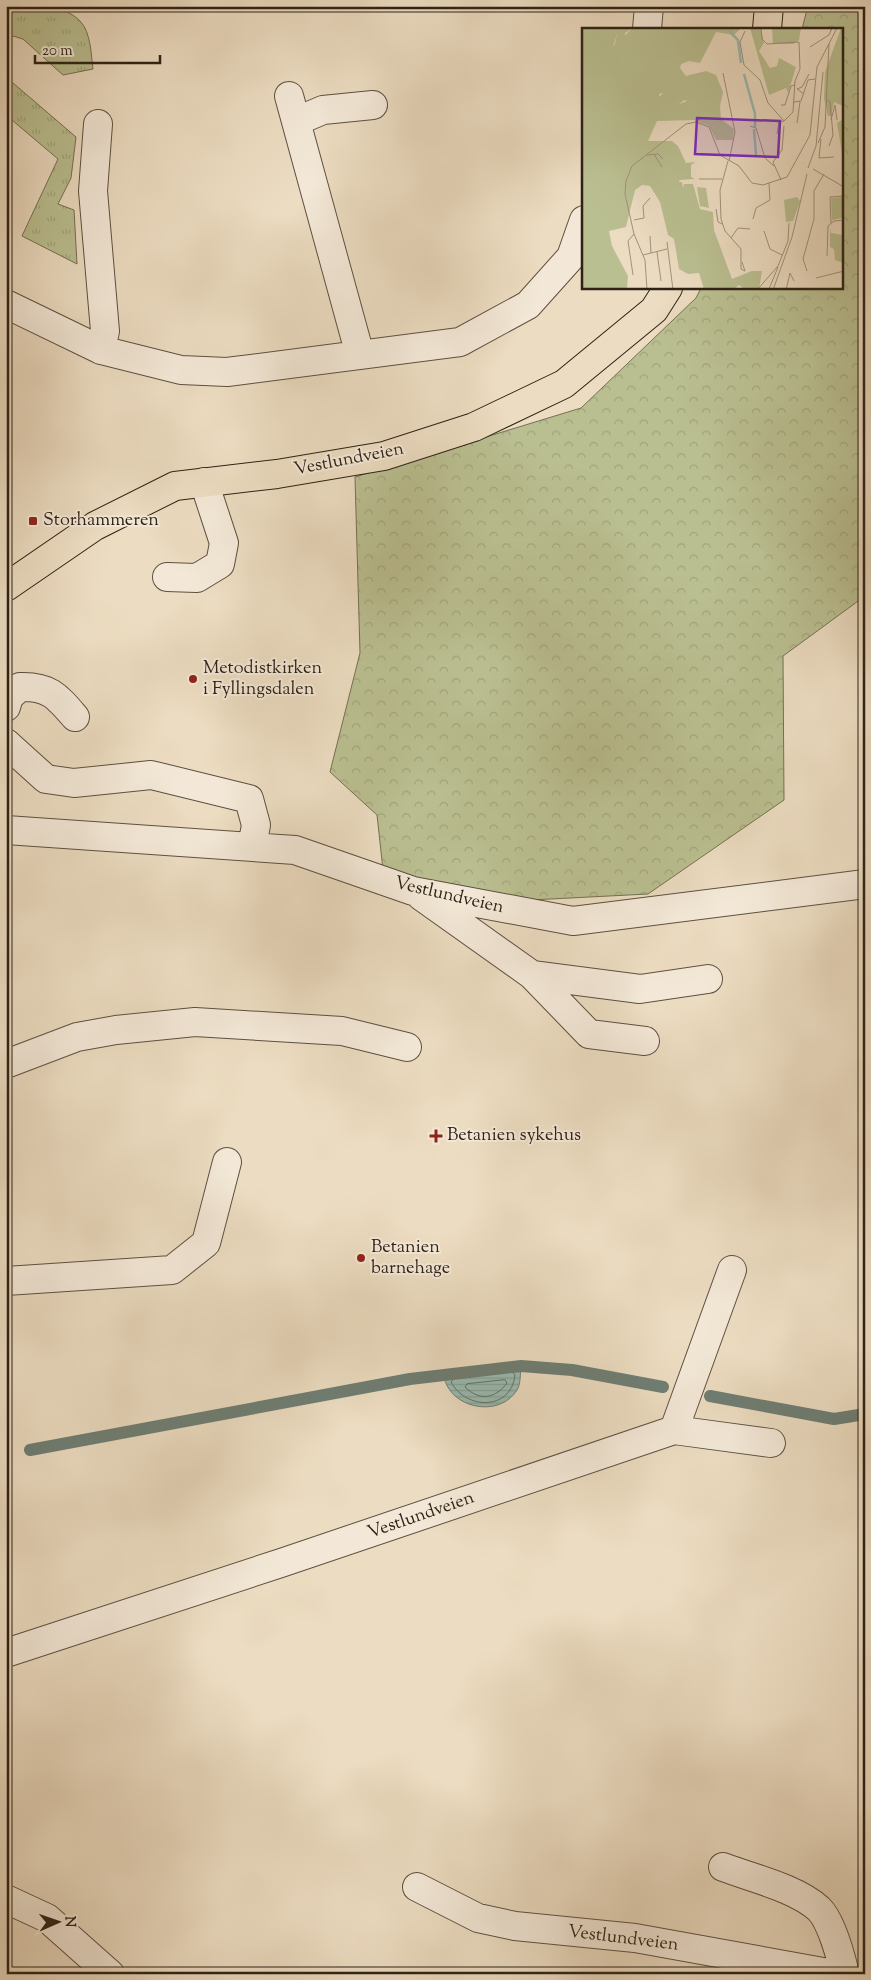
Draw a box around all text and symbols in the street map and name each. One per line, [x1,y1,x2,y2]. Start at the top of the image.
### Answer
inset map [582,28,844,289]
scale bar [35,32,160,64]
text: 20 m [42,41,73,62]
street label: Vestlundveien [292,437,406,483]
place label: Storhammeren [43,508,159,534]
marker: Storhammeren [27,515,39,527]
place label: Metodistkirken i Fyllingsdalen [203,656,322,703]
marker: Metodistkirken i Fyllingsdalen [187,673,199,685]
street label: Vestlundveien [392,871,507,921]
place label: Betanien sykehus [447,1123,581,1149]
marker: Betanien sykehus [429,1129,443,1143]
place label: Betanien barnehage [371,1235,450,1282]
marker: Betanien barnehage [355,1252,367,1264]
street label: Vestlundveien [364,1485,478,1546]
north arrow [32,1898,82,1948]
text: N [59,1916,79,1928]
street label: Vestlundveien [566,1919,680,1959]

